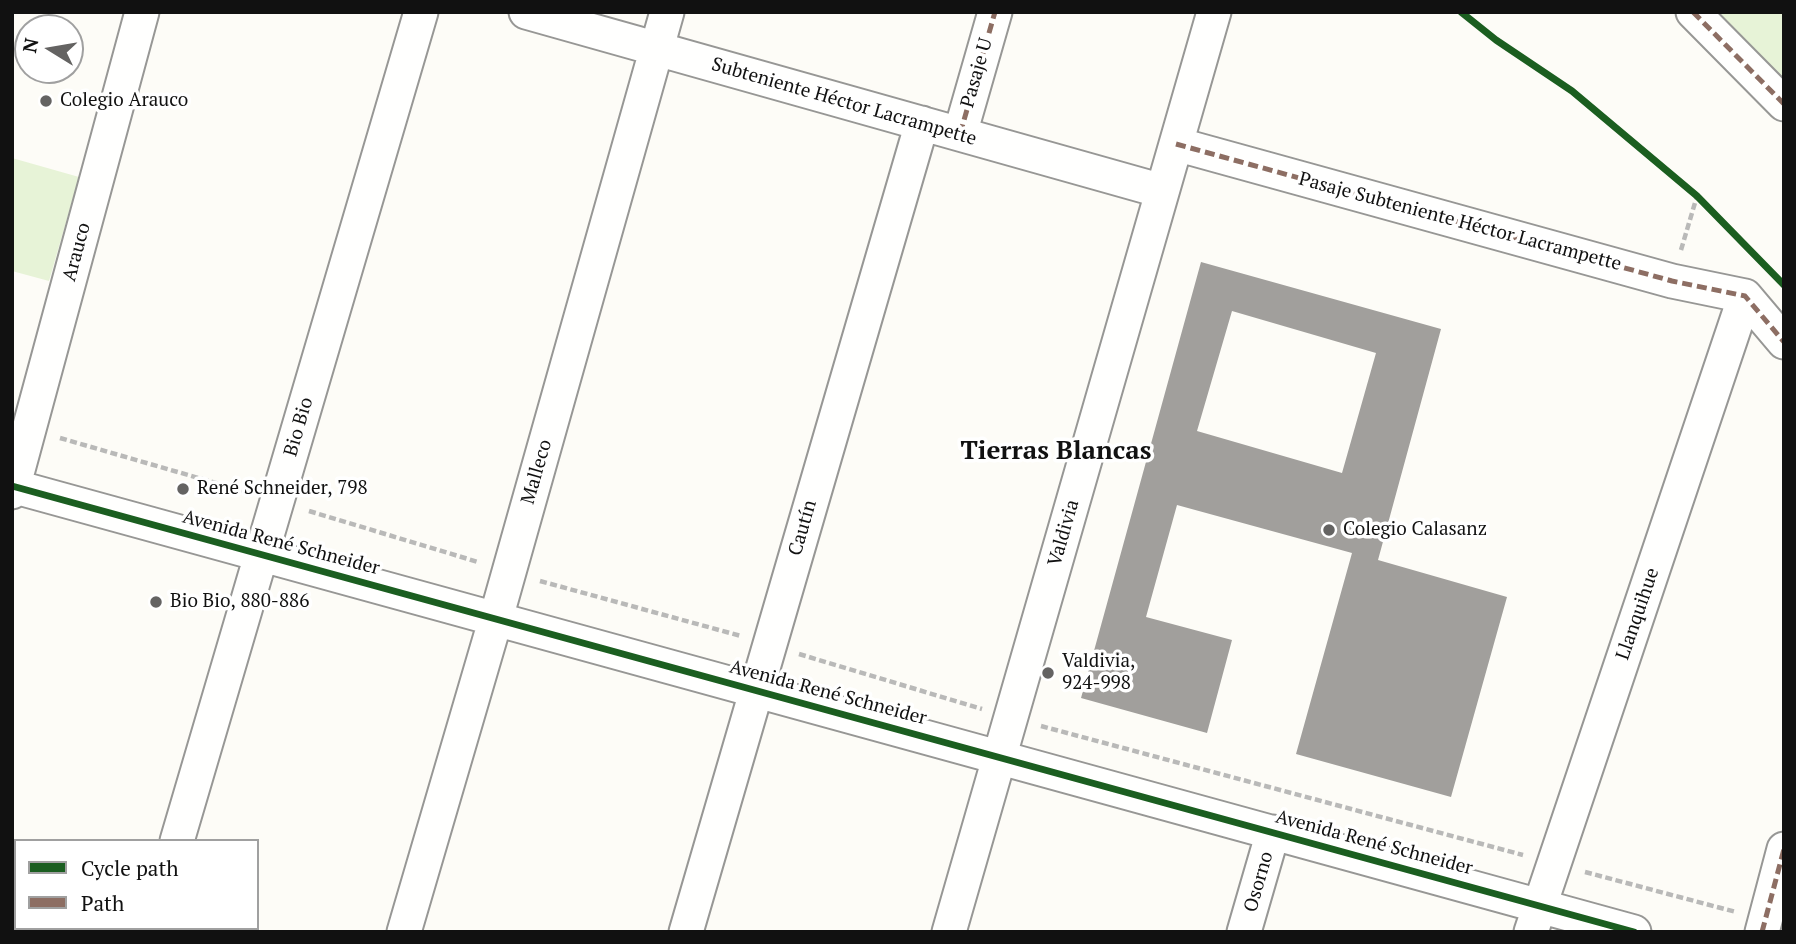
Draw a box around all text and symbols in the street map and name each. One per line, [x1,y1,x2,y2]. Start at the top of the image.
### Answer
north arrow [14,14,84,84]
text: N [16,36,44,55]
street label: Pasaje U [956,36,998,110]
street label: Subteniente Héctor Lacrampette [709,53,979,151]
place label: Colegio Arauco [60,90,188,112]
marker: Colegio Arauco [38,93,54,109]
street label: Pasaje Subteniente Héctor Lacrampette [1296,168,1624,276]
street label: Arauco [58,220,96,284]
street label: Bio Bio [280,395,318,459]
district label: Tierras Blancas [960,436,1152,468]
street label: Malleco [517,437,557,507]
place label: René Schneider, 798 [197,478,368,500]
marker: René Schneider, 798 [175,481,191,497]
street label: Valdivia [1044,497,1084,569]
street label: Cautín [784,498,822,558]
street label: Avenida René Schneider [180,506,382,580]
place label: Colegio Calasanz [1343,519,1487,541]
marker: Colegio Calasanz [1321,522,1337,538]
street label: Llanquihue [1612,565,1664,663]
place label: Bio Bio, 880-886 [170,591,309,613]
marker: Bio Bio, 880-886 [148,594,164,610]
place label: Valdivia, 924-998 [1062,651,1135,695]
street label: Avenida René Schneider [727,656,929,730]
marker: Valdivia, 924-998 [1040,665,1056,681]
street label: Avenida René Schneider [1273,806,1475,880]
legend [14,839,259,930]
street label: Osorno [1240,849,1278,915]
text: Cycle path [81,854,179,882]
text: Path [81,889,124,917]

